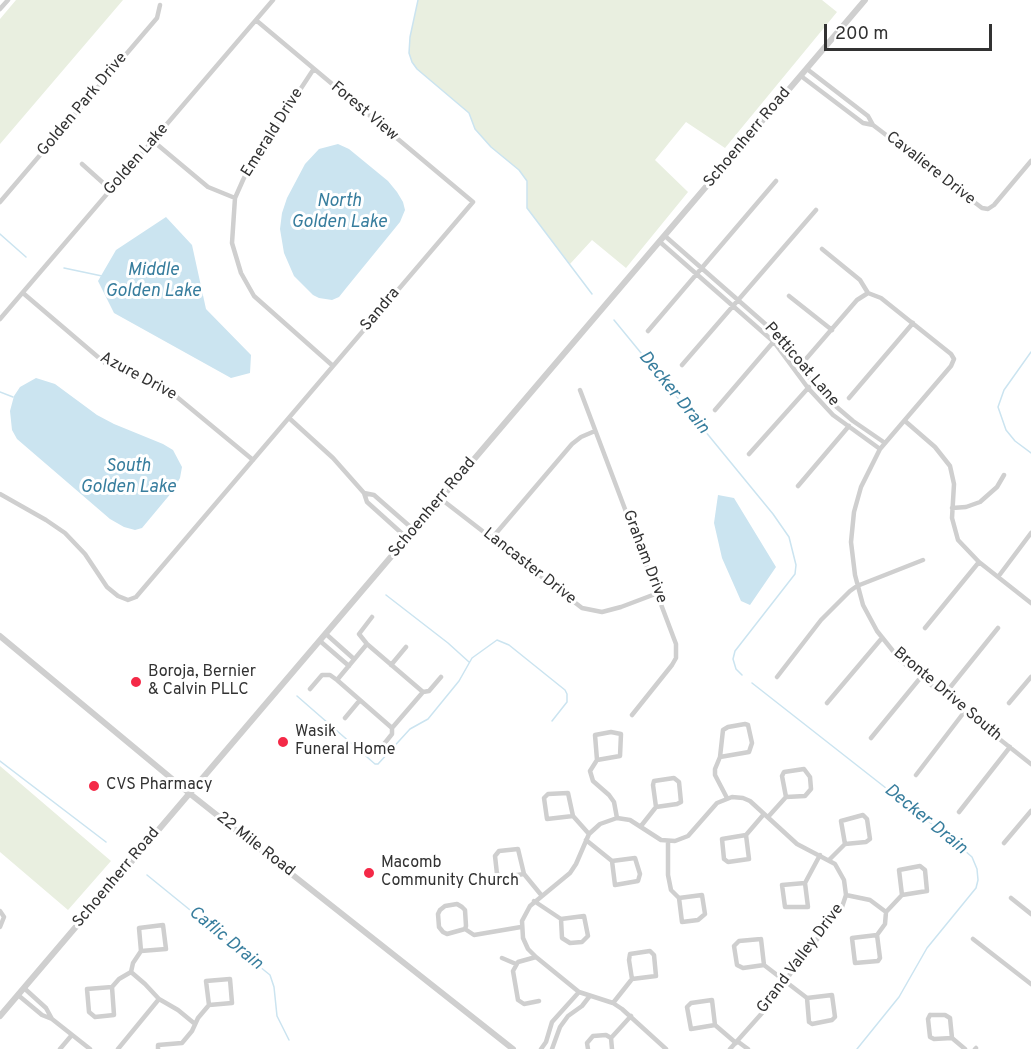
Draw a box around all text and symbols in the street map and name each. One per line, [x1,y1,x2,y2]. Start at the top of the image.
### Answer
scale bar [827,12,995,50]
text: 200 m [835,23,888,46]
street label: Golden Park Drive [34,49,132,161]
street label: Forest View [326,78,402,146]
street label: Schoenherr Road [701,84,795,192]
street label: Emerald Drive [238,85,308,181]
street label: Golden Lake [101,120,173,200]
street label: Cavaliere Drive [881,128,979,210]
water label: North Golden Lake [291,191,387,234]
water label: Middle Golden Lake [105,260,201,302]
street label: Sandra [357,284,405,336]
street label: Petticoat Lane [759,319,843,411]
water label: Decker Drain [633,347,713,439]
street label: Azure Drive [96,349,180,405]
street label: Schoenherr Road [386,454,480,562]
water label: South Golden Lake [80,456,176,498]
street label: Graham Drive [617,508,671,606]
street label: Lancaster Drive [479,525,579,609]
street label: Bronte Drive South [889,644,1005,746]
place label: Boroja, Bernier & Calvin PLLC [148,663,256,701]
marker: Boroja, Bernier & Calvin PLLC [129,675,143,689]
place label: Wasik Funeral Home [295,723,395,761]
marker: Wasik Funeral Home [276,735,290,749]
place label: CVS Pharmacy [106,776,212,796]
marker: CVS Pharmacy [87,779,101,793]
water label: Decker Drain [879,780,971,860]
street label: 22 Mile Road [212,809,298,881]
street label: Schoenherr Road [70,824,164,932]
place label: Macomb Community Church [381,854,519,892]
marker: Macomb Community Church [362,866,376,880]
street label: Grand Valley Drive [754,900,848,1018]
water label: Caflic Drain [183,902,267,976]

